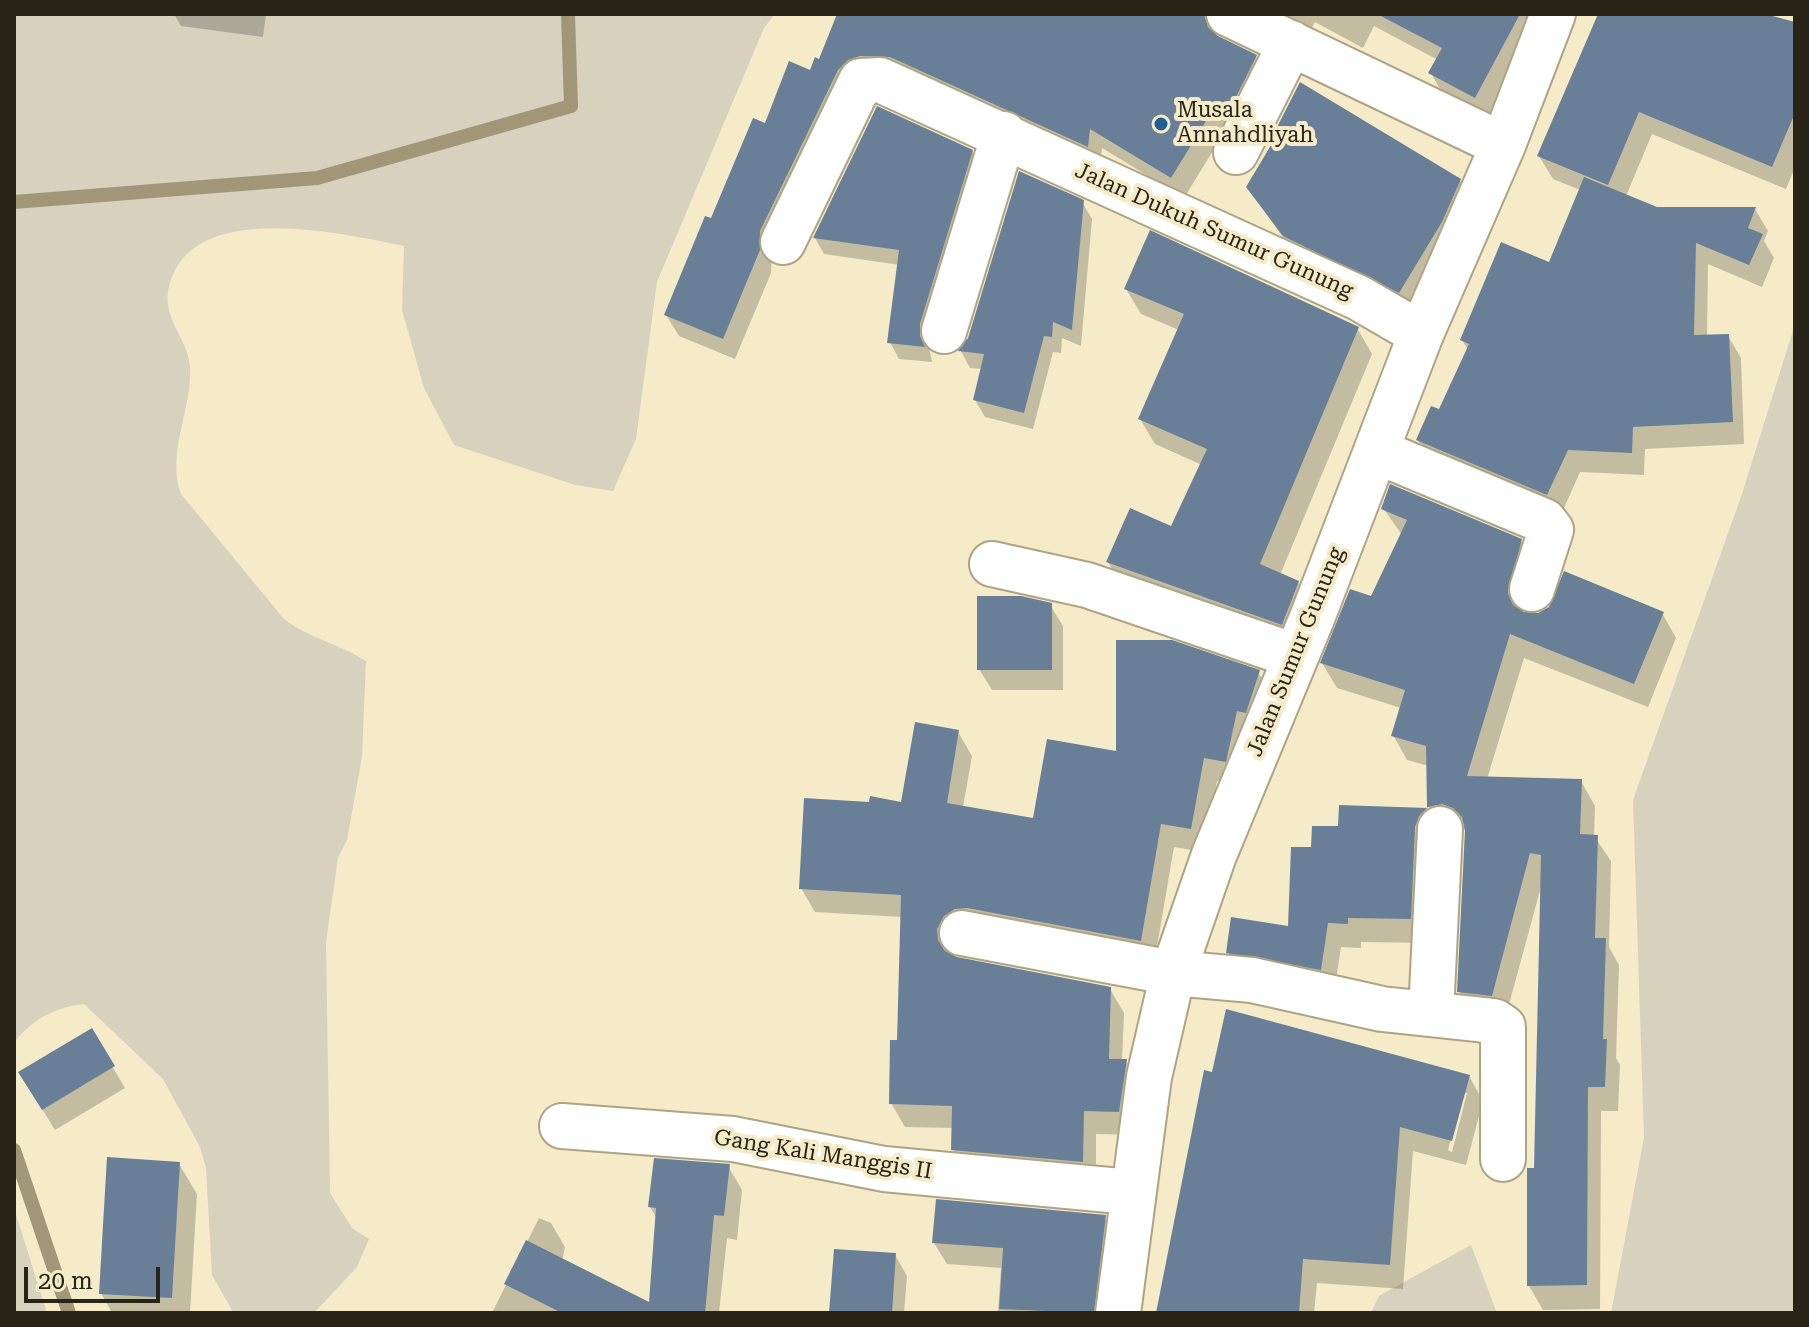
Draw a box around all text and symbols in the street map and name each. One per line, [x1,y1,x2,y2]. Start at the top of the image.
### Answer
place label: Musala Annahdliyah [1177,98,1314,150]
marker: Musala Annahdliyah [1152,115,1170,133]
street label: Jalan Dukuh Sumur Gunung [1071,158,1357,304]
street label: Jalan Sumur Gunung [1242,543,1350,761]
street label: Gang Kali Manggis II [712,1125,934,1185]
scale bar [28,1251,164,1301]
text: 20 m [38,1267,93,1295]

